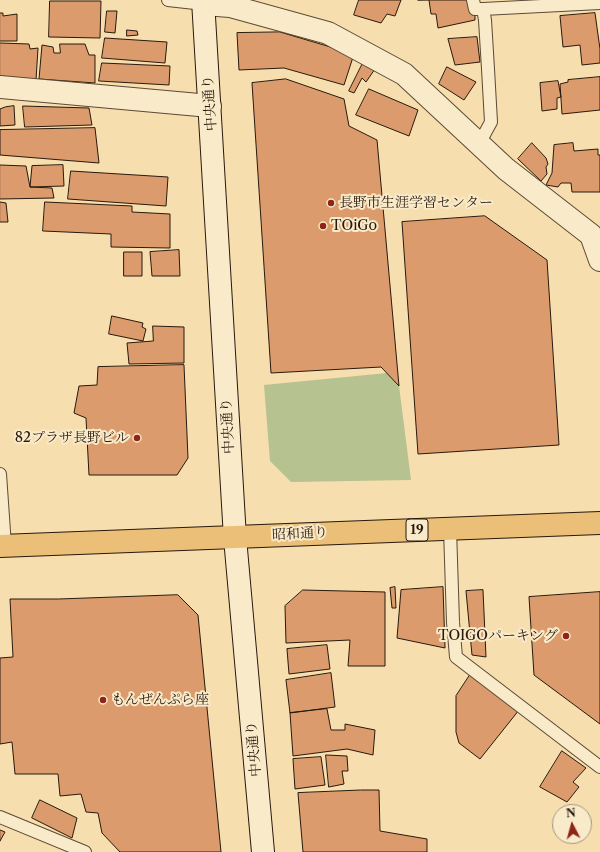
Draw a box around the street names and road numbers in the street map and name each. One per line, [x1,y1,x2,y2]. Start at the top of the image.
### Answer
street label: 中央通り [200,74,220,132]
street label: 中央通り [218,398,238,454]
road number: 19 [406,519,428,541]
street label: 昭和通り [272,524,328,544]
street label: 中央通り [243,720,265,778]

